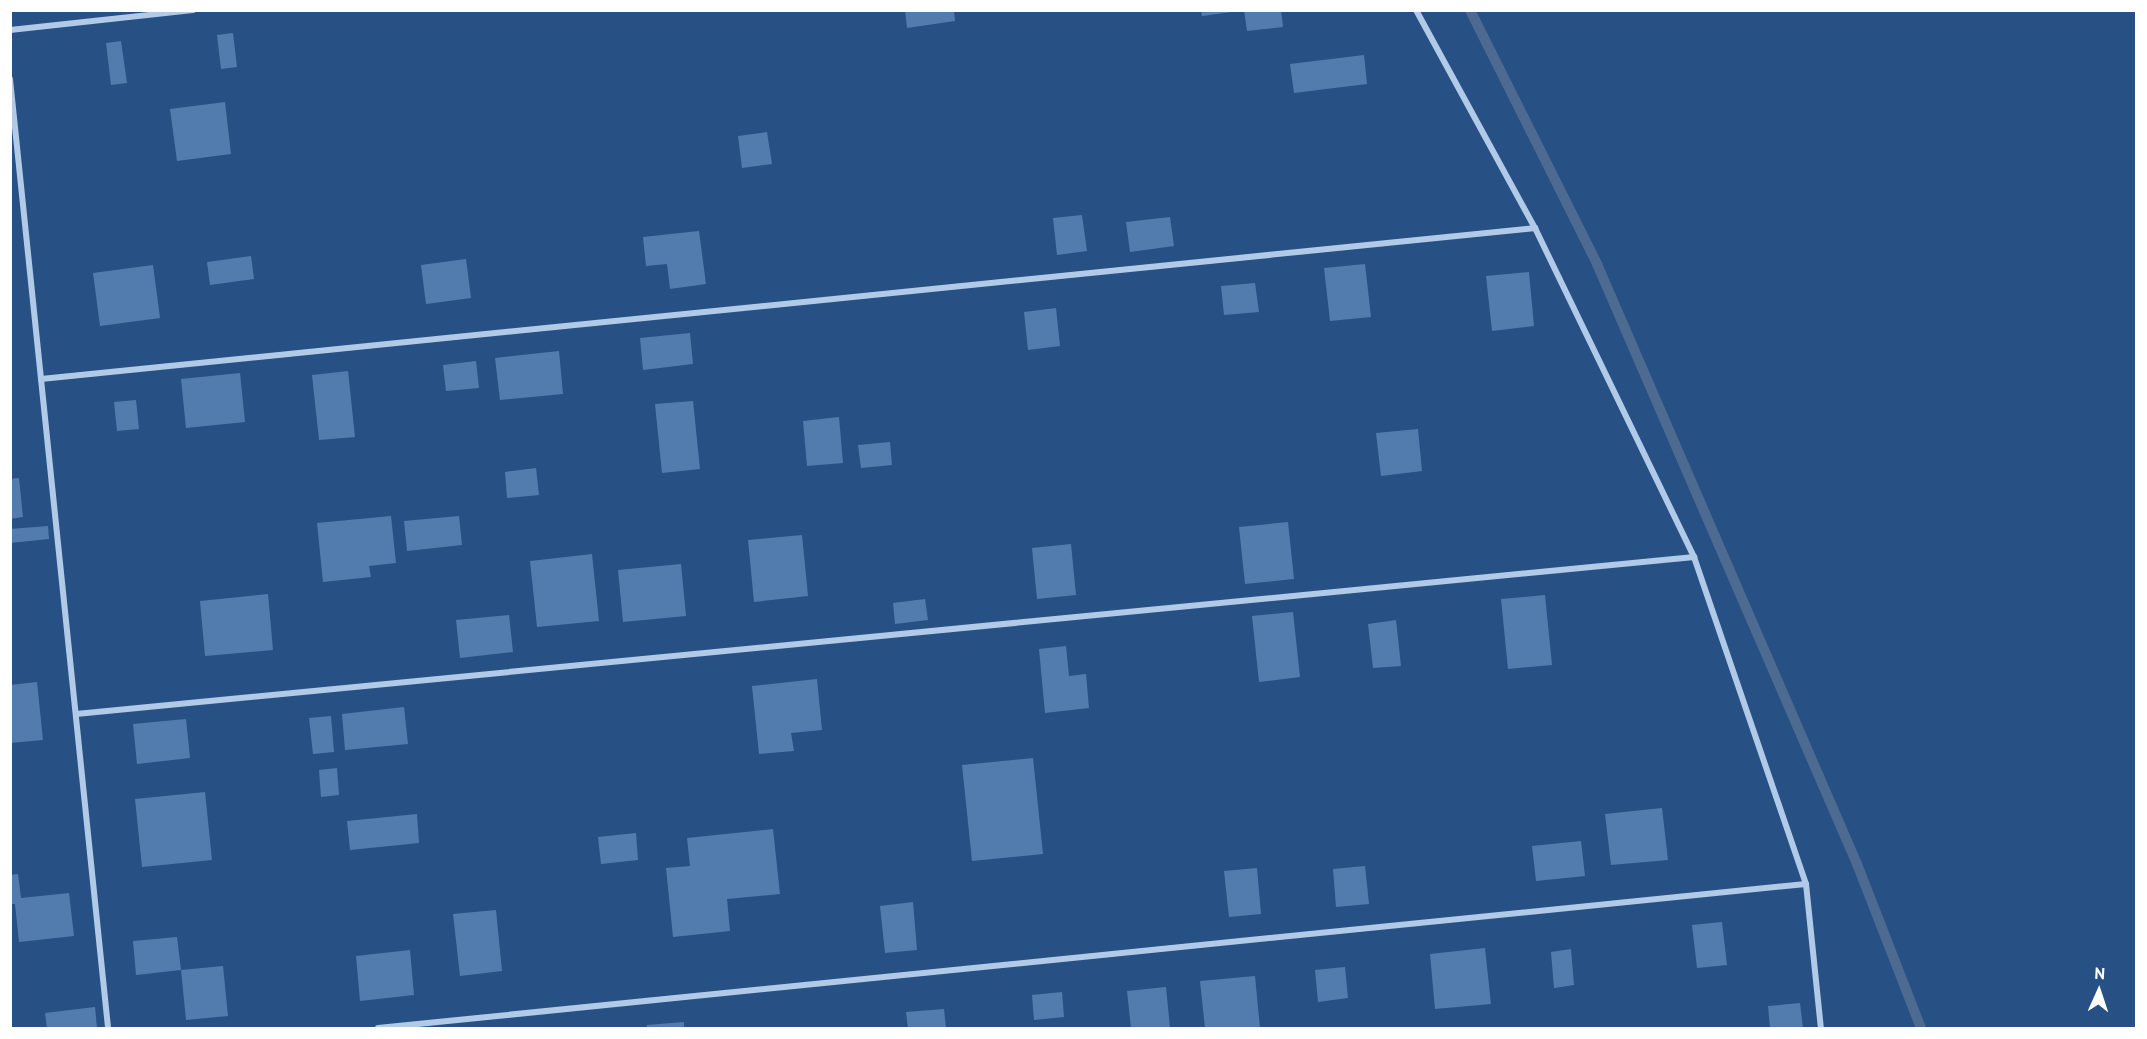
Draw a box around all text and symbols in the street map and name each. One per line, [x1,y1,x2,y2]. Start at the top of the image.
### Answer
north arrow [2069,961,2129,1021]
text: N [2094,963,2106,983]

